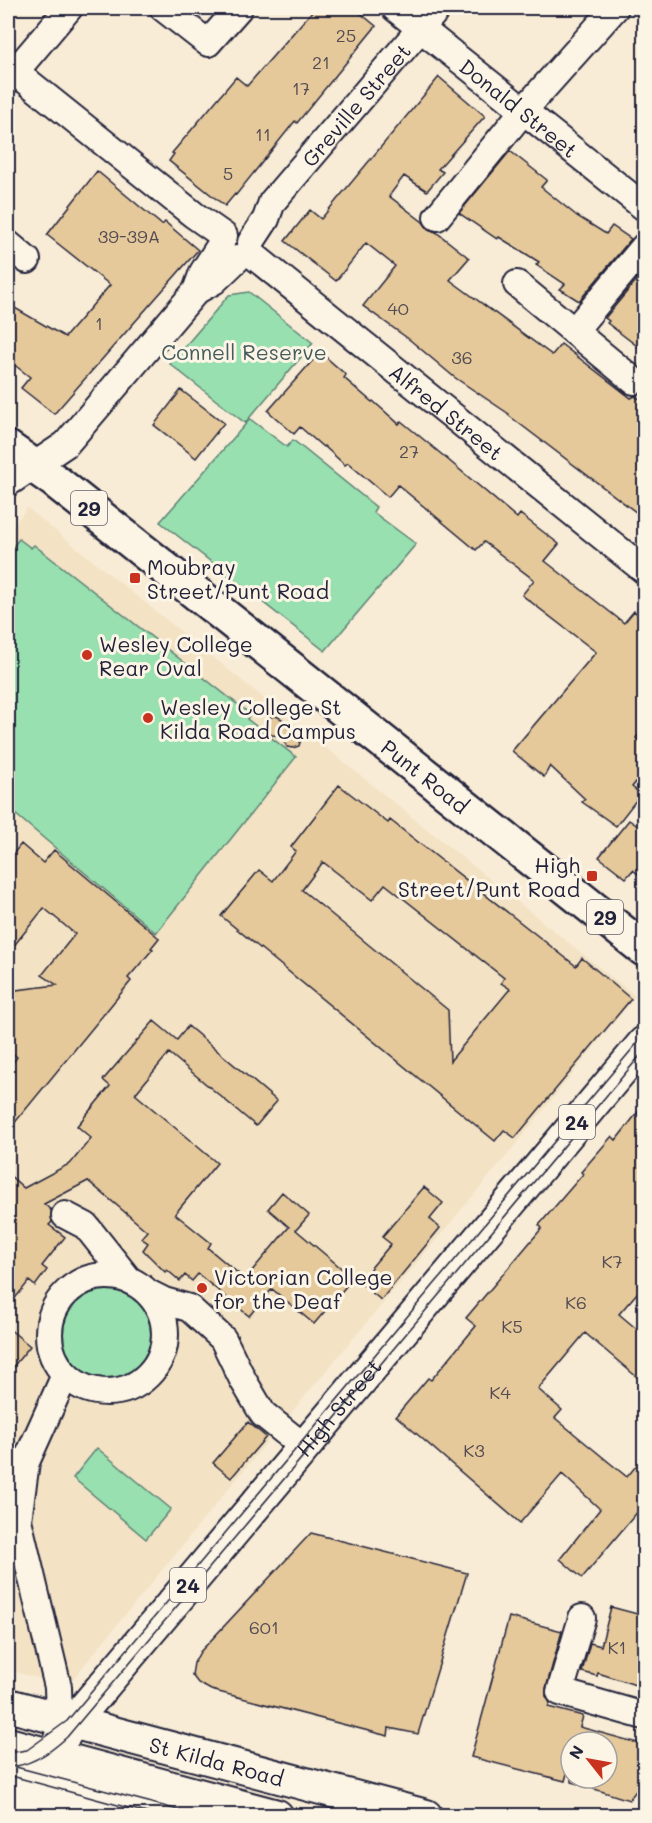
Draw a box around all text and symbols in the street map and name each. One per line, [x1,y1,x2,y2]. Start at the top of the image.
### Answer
house number: 25 [336,23,356,47]
street label: Greville Street [295,37,416,172]
house number: 21 [312,50,330,74]
street label: Donald Street [455,52,584,163]
house number: 17 [292,76,310,100]
house number: 11 [255,122,271,146]
house number: 5 [223,161,233,185]
house number: 39-39A [98,224,160,248]
house number: 40 [387,296,409,320]
house number: 1 [95,311,103,335]
park label: Connell Reserve [161,338,327,365]
house number: 36 [451,345,473,369]
street label: Alfred Street [384,357,509,465]
house number: 27 [399,439,419,463]
road number: 29 [71,491,107,525]
place label: Moubray Street/Punt Road [147,553,329,604]
marker: Moubray Street/Punt Road [128,571,142,585]
place label: Wesley College Rear Oval [99,630,253,681]
marker: Wesley College Rear Oval [80,648,94,662]
place label: Wesley College St Kilda Road Campus [160,693,356,744]
marker: Wesley College St Kilda Road Campus [141,711,155,725]
street label: Punt Road [377,733,475,819]
place label: High Street/Punt Road [398,851,580,902]
marker: High Street/Punt Road [585,869,599,883]
road number: 29 [587,900,623,934]
road number: 24 [559,1105,595,1139]
house number: K7 [602,1249,622,1273]
place label: Victorian College for the Deaf [214,1263,393,1314]
marker: Victorian College for the Deaf [195,1281,209,1295]
house number: K6 [565,1290,587,1314]
house number: K5 [501,1314,523,1338]
street label: High Street [289,1353,387,1461]
house number: K4 [489,1380,511,1404]
house number: K3 [463,1438,485,1462]
road number: 24 [170,1568,206,1602]
house number: 601 [249,1615,279,1639]
house number: K1 [608,1635,626,1659]
street label: St Kilda Road [147,1730,287,1791]
north arrow [559,1730,619,1790]
text: N [564,1741,588,1763]

